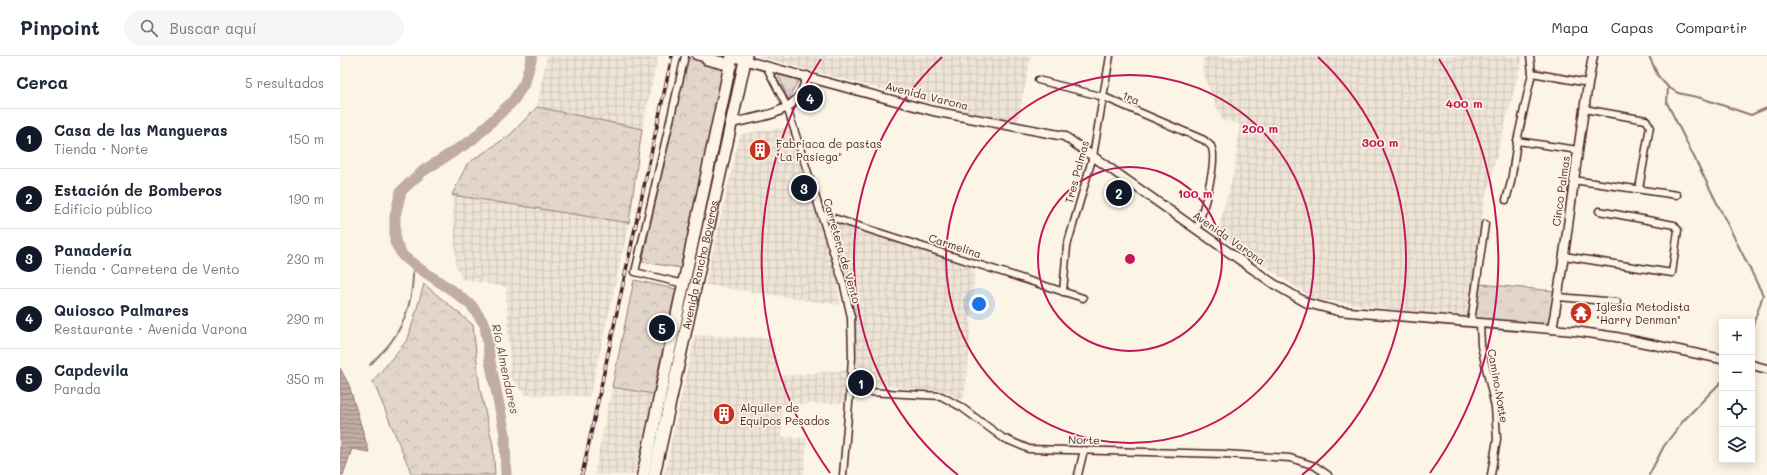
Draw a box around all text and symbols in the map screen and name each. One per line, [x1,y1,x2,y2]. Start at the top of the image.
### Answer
search box [124,10,404,46]
text: Pinpoint [20,15,100,40]
icon: search [138,17,160,39]
text: Buscar aquí [170,18,257,38]
text: Mapa [1552,18,1589,37]
text: Capas [1611,18,1654,37]
text: Compartir [1676,18,1747,37]
text: Cerca [16,71,68,93]
text: 5 resultados [245,74,324,91]
street label: Avenida Varona [884,78,970,113]
pin: 4 [797,83,823,113]
street label: 1ra [1120,87,1142,108]
text: 400 m [1446,95,1482,111]
text: Casa de las Mangueras [54,120,228,140]
text: 200 m [1242,120,1278,136]
text: 1 [26,130,32,147]
text: 150 m [288,130,324,147]
text: 300 m [1362,134,1398,150]
place label: Fabriaca de pastas "La Pasiega" [776,136,882,164]
building icon: Fabriaca de pastas "La Pasiega" [747,137,773,163]
street label: Tres Palmas [1061,139,1092,205]
text: Tienda · Norte [54,140,148,157]
street label: Cinco Palmas [1548,155,1573,227]
pin: 3 [791,173,817,203]
pin: 2 [1106,178,1132,208]
text: Estación de Bomberos [54,180,222,200]
text: 100 m [1178,185,1212,201]
text: 2 [25,190,33,207]
text: 190 m [288,190,324,207]
street label: Carretera de Vento [820,197,865,306]
street label: Avenida Rancho Boyeros [678,199,721,331]
text: Edificio público [54,200,152,217]
street label: Avenida Varona [1190,207,1268,268]
street label: Carmelina [927,230,984,261]
text: Panadería [54,240,132,260]
text: 3 [25,250,33,267]
text: 230 m [287,250,324,267]
centre of rings [1123,252,1137,266]
text: Tienda · Carretera de Vento [54,260,239,277]
your location [969,294,989,314]
place label: Iglesia Metodista "Harry Denman" [1596,299,1690,327]
text: Quiosco Palmares [54,300,189,320]
temple icon: Iglesia Metodista "Harry Denman" [1568,300,1594,326]
text: 4 [25,310,33,327]
text: 290 m [287,310,324,327]
pin: 5 [649,313,675,343]
map controls [1719,319,1755,463]
button: + [1719,319,1755,355]
text: Restaurante · Avenida Varona [54,320,248,337]
water label: Río Almendares [489,322,523,415]
street label: Camino Norte [1485,348,1512,424]
button: − [1719,355,1755,391]
text: Capdevila [54,360,129,380]
pin: 1 [848,368,874,398]
text: 5 [25,370,33,387]
text: 350 m [286,370,324,387]
text: Parada [54,380,101,397]
button: locate [1719,391,1755,427]
place label: Alquiler de Equipos Pesados [740,400,829,428]
building icon: Alquiler de Equipos Pesados [711,401,737,427]
button: layers [1719,427,1755,463]
street label: Norte [1068,432,1100,447]

